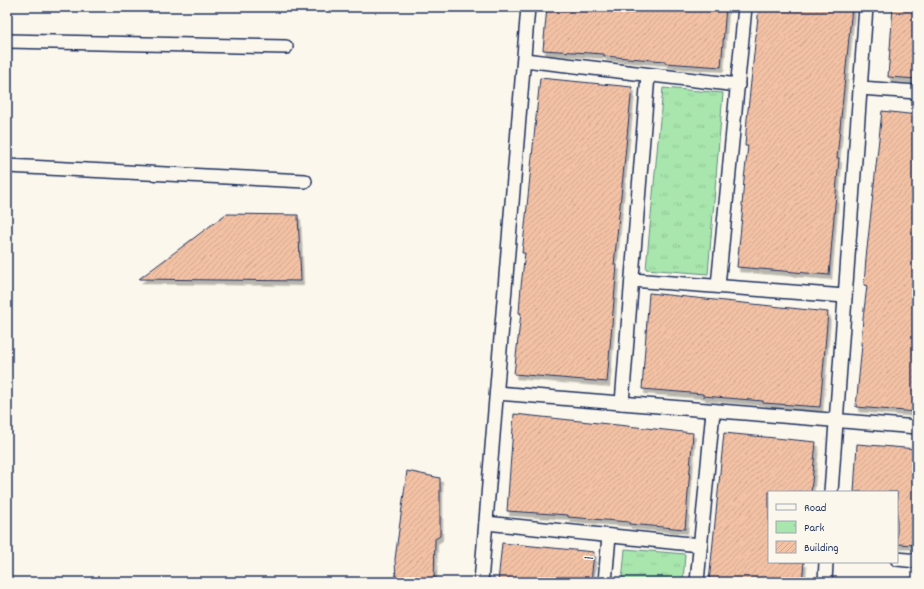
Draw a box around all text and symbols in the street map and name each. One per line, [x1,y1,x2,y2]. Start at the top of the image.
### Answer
legend [768,491,898,563]
text: Road [804,500,826,517]
text: Park [804,520,825,537]
text: Building [804,540,839,557]
street label: 1 [578,555,602,561]

